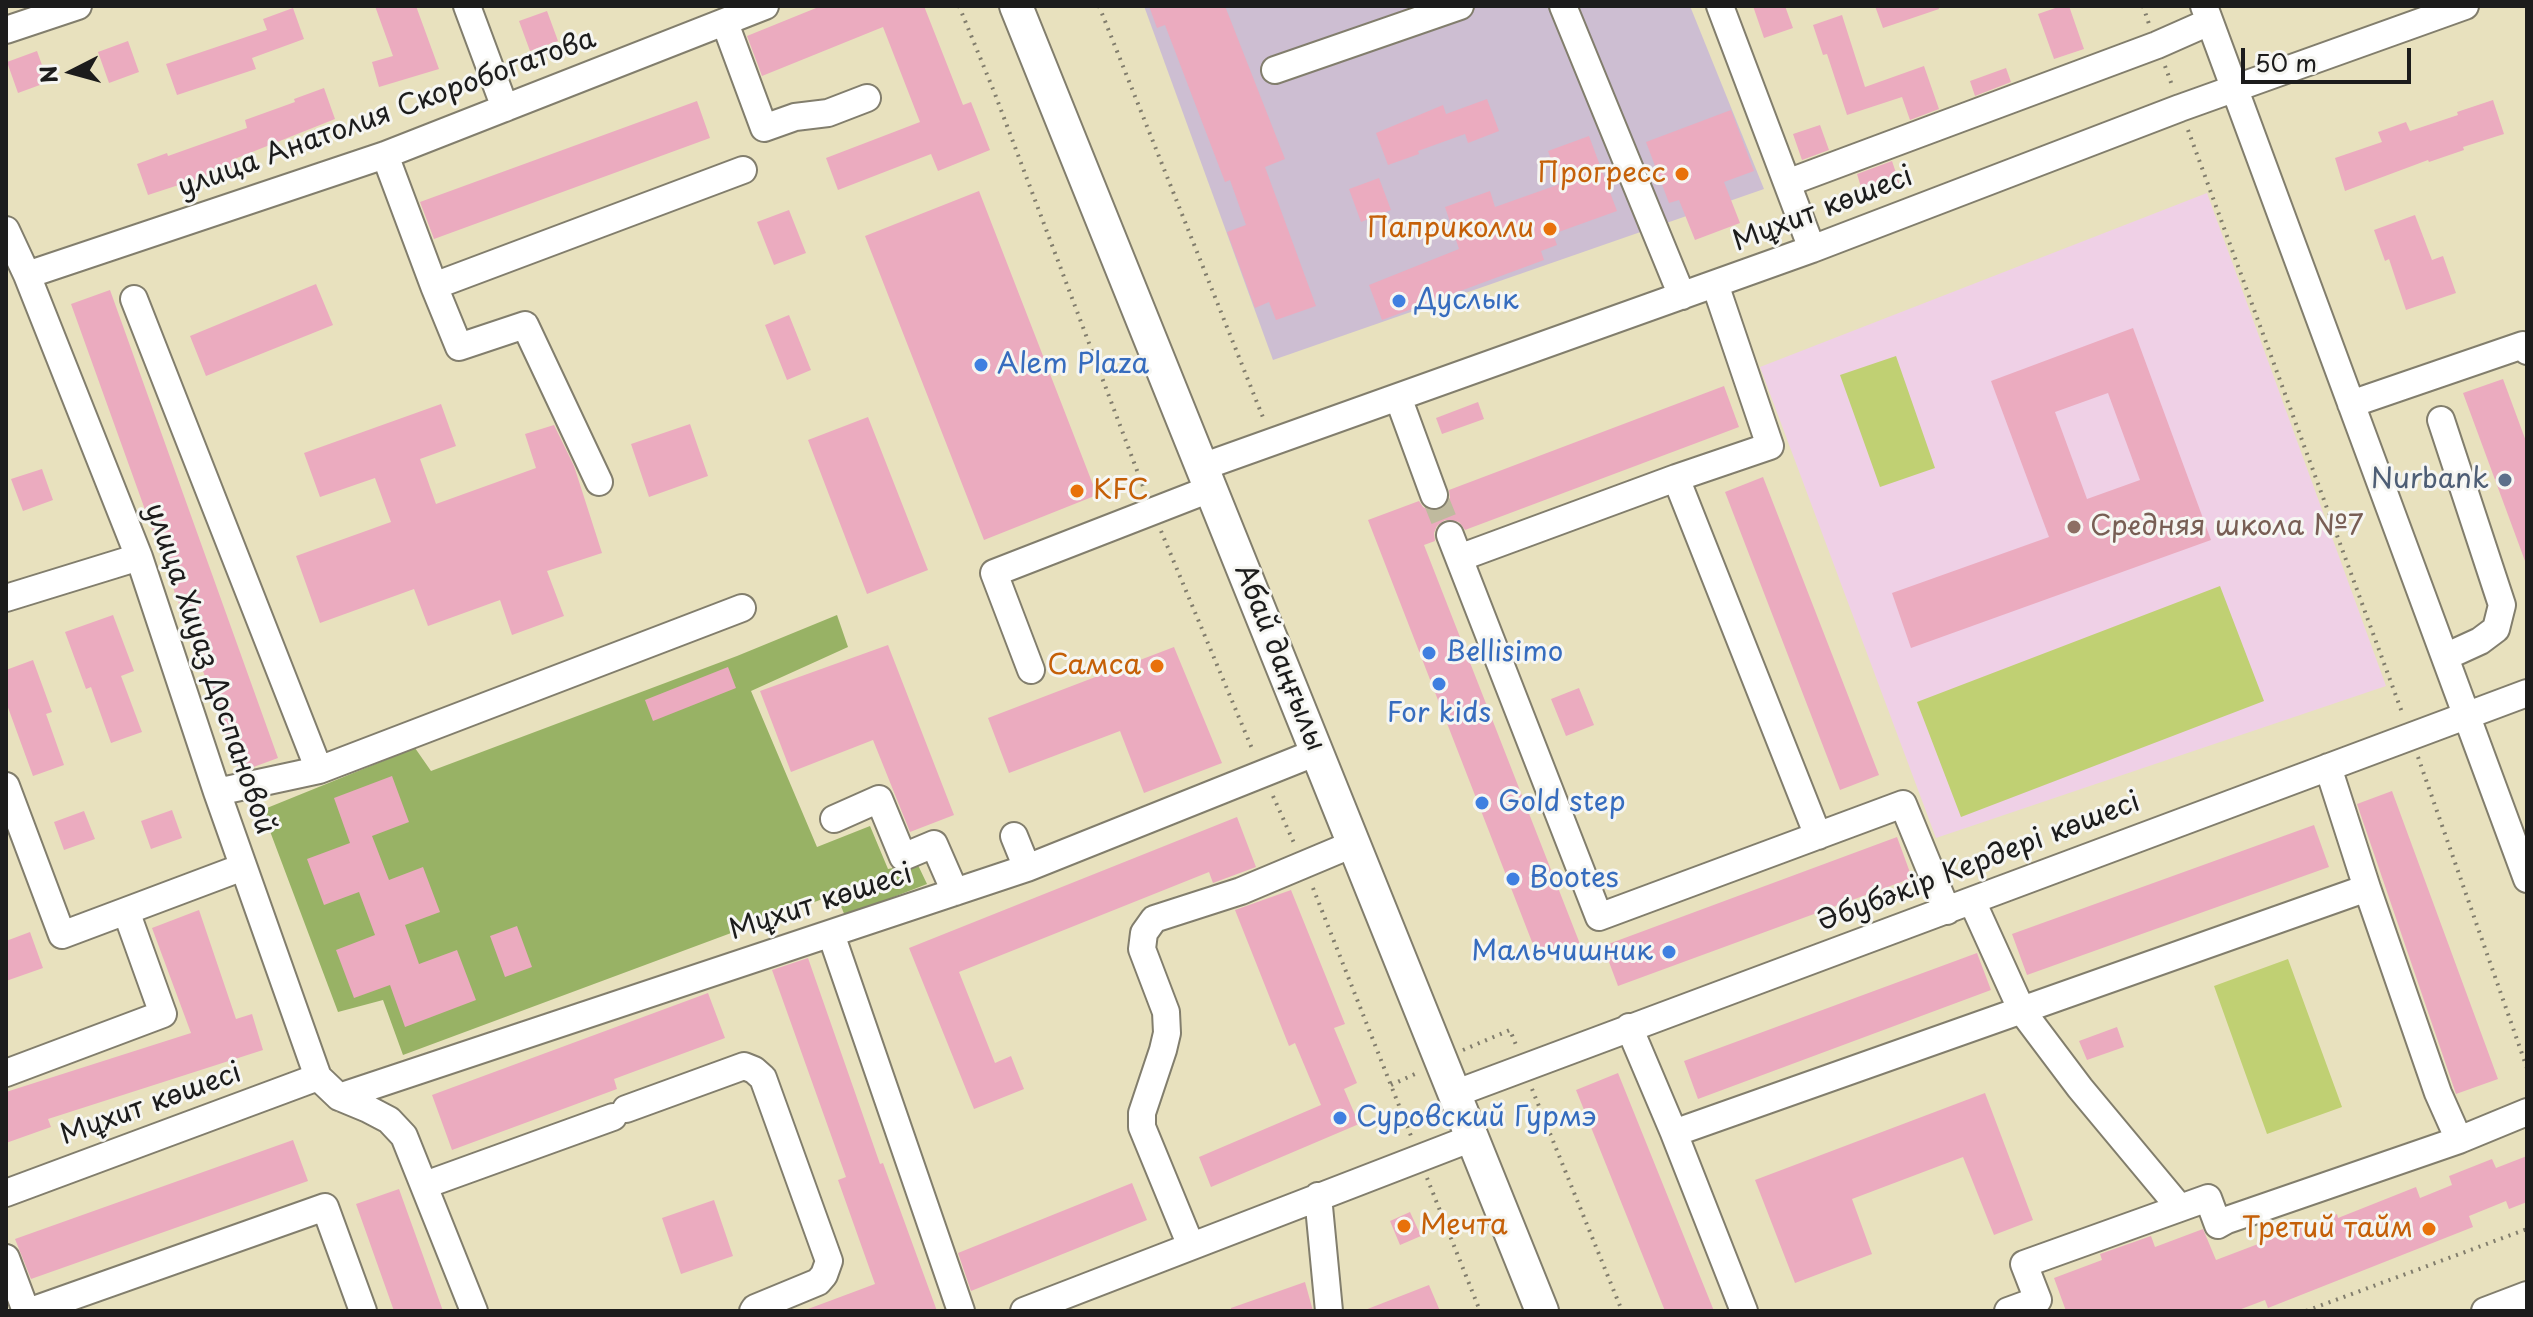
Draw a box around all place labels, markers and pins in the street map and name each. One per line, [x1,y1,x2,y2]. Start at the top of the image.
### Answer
place label: Прогресс [1538,157,1666,191]
marker: Прогресс [1673,165,1691,183]
place label: Паприколли [1367,212,1534,246]
marker: Паприколли [1541,220,1559,238]
place label: Дуслык [1415,284,1519,318]
marker: Дуслык [1390,292,1408,310]
place label: Alem Plaza [997,348,1149,382]
marker: Alem Plaza [972,356,990,374]
place label: Nurbank [2371,463,2489,497]
marker: Nurbank [2496,471,2514,489]
place label: KFC [1093,474,1149,508]
marker: KFC [1068,482,1086,500]
place label: Средняя школа №7 [2090,510,2364,544]
marker: Средняя школа №7 [2065,518,2083,536]
place label: Bellisimo [1445,636,1563,670]
marker: Bellisimo [1420,644,1438,662]
place label: Самса [1047,649,1141,683]
marker: Самса [1148,657,1166,675]
marker: For kids [1430,675,1448,693]
place label: For kids [1387,697,1491,731]
place label: Gold step [1498,786,1625,820]
marker: Gold step [1473,794,1491,812]
place label: Bootes [1529,862,1619,896]
marker: Bootes [1504,870,1522,888]
place label: Мальчишник [1471,935,1653,969]
marker: Мальчишник [1660,943,1678,961]
place label: Суровский Гурмэ [1356,1101,1597,1135]
marker: Суровский Гурмэ [1331,1109,1349,1127]
place label: Мечта [1420,1209,1508,1243]
place label: Третий тайм [2242,1212,2413,1246]
marker: Мечта [1395,1217,1413,1235]
marker: Третий тайм [2420,1220,2438,1238]

